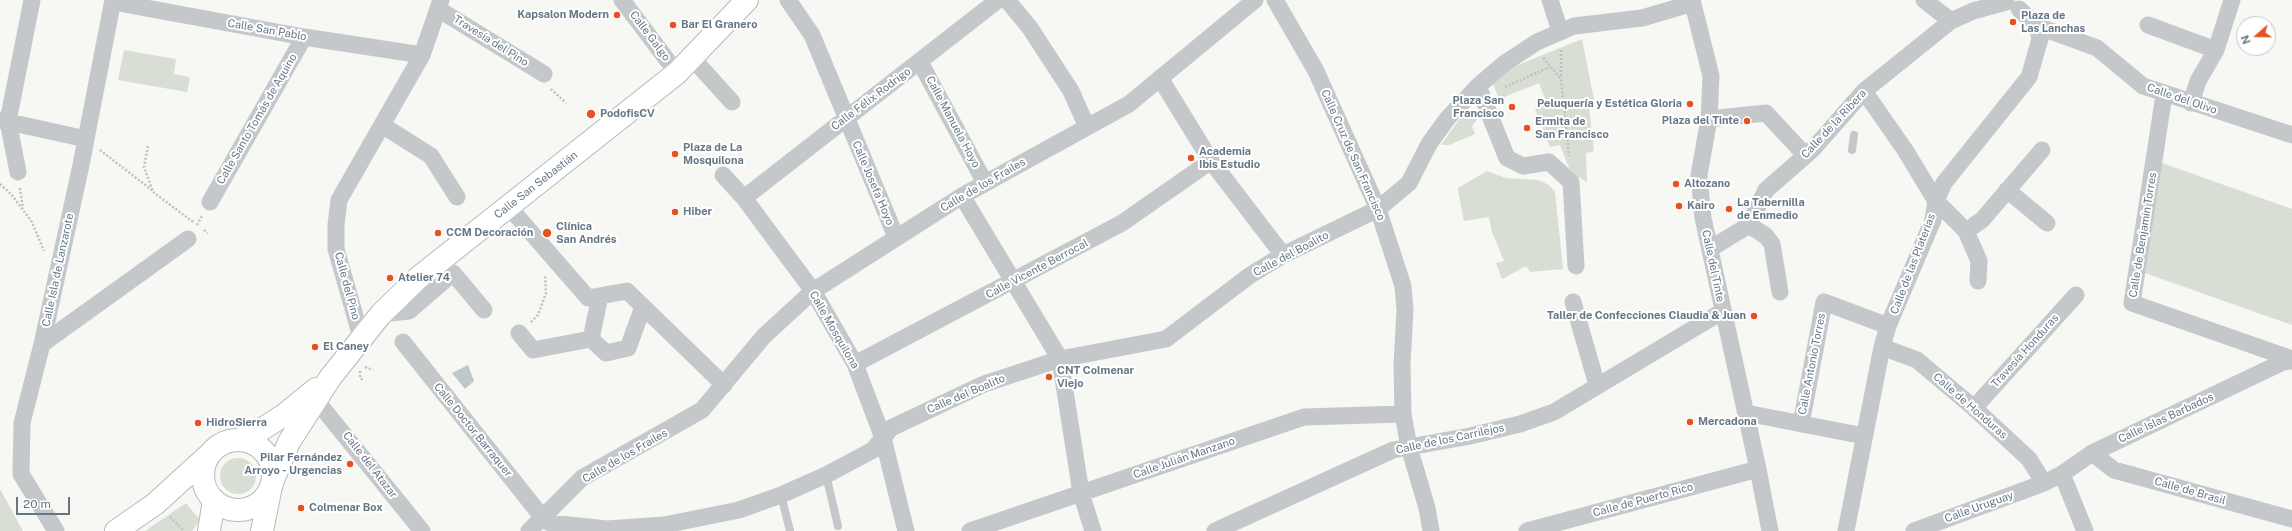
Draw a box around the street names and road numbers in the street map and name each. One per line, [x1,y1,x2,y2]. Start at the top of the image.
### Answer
street label: Calle Galgo [627,8,673,64]
street label: Travesía del Pino [451,13,531,69]
street label: Calle San Pablo [226,17,308,43]
street label: Calle Santo Tomás de Aquino [214,51,300,187]
street label: Calle Félix Rodrigo [829,65,913,133]
street label: Calle Manuela Hoyo [923,74,983,170]
street label: Calle del Olivo [2145,81,2219,117]
street label: Calle Cruz de San Francisco [1318,87,1388,223]
street label: Calle de la Ribera [1799,87,1869,161]
street label: Calle Josefa Hoyo [849,139,897,227]
street label: Calle San Sebastián [492,148,580,222]
street label: Calle de los Frailes [938,155,1028,215]
street label: Calle de Benjamín Torres [2127,171,2159,299]
street label: Calle Isla de Lanzarote [40,212,76,328]
street label: Calle de las Platerías [1888,212,1938,316]
street label: Calle del Boalito [1251,229,1331,279]
street label: Calle del Tinte [1699,229,1727,303]
street label: Calle Vicente Berrocal [984,236,1090,302]
street label: Calle del Pino [332,251,362,321]
street label: Calle Mosquilona [806,289,862,371]
street label: Calle Antonio Torres [1796,312,1828,416]
street label: Travesía Honduras [1989,312,2061,390]
street label: Calle de Honduras [1930,370,2010,442]
street label: Calle del Boalito [925,372,1007,416]
street label: Calle Doctor Barraquer [431,380,515,480]
street label: Calle Islas Barbados [2116,390,2216,446]
street label: Calle de los Carrilejos [1395,421,1505,457]
street label: Calle de los Frailes [580,426,670,486]
street label: Calle del Atazar [340,429,400,501]
street label: Calle Julián Manzano [1131,434,1237,482]
street label: Calle de Brasil [2153,475,2227,507]
street label: Calle de Puerto Rico [1591,480,1695,520]
street label: Calle Uruguay [1943,488,2015,526]

